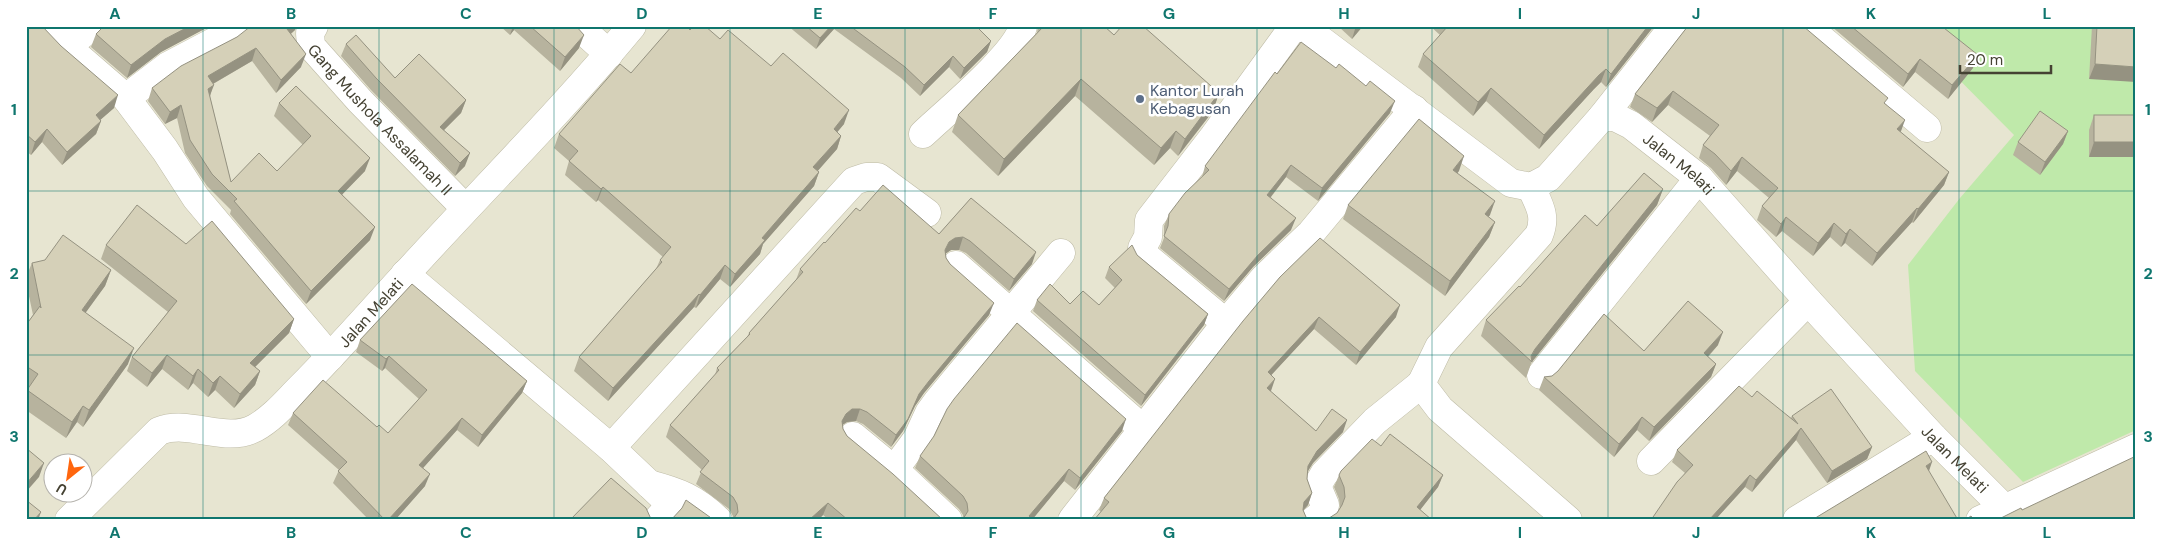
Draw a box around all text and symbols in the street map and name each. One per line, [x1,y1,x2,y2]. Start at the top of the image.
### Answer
text: A [109,3,121,24]
text: B [286,3,296,24]
text: C [460,3,472,24]
text: D [636,3,648,24]
text: E [813,3,823,24]
text: F [989,3,998,24]
text: G [1163,3,1175,24]
text: H [1338,3,1350,24]
text: I [1518,3,1522,24]
text: J [1692,3,1700,24]
text: K [1866,3,1877,24]
text: L [2043,3,2052,24]
street label: Gang Mushola Assalamah II [303,39,457,199]
scale bar [1960,42,2051,74]
text: 20 m [1967,50,2003,70]
place label: Kantor Lurah Kebagusan [1150,80,1244,119]
marker: Kantor Lurah Kebagusan [1134,93,1146,105]
text: 1 [11,99,17,120]
text: 1 [2145,99,2151,120]
street label: Jalan Melati [1639,128,1719,199]
text: 2 [9,263,19,284]
text: 2 [2143,263,2153,284]
street label: Jalan Melati [334,273,408,352]
street label: Jalan Melati [1917,421,1993,497]
text: 3 [9,426,19,447]
text: 3 [2143,426,2153,447]
north arrow [42,454,92,504]
text: U [53,479,70,499]
text: A [109,522,121,543]
text: B [286,522,296,543]
text: C [460,522,472,543]
text: D [636,522,648,543]
text: E [813,522,823,543]
text: F [989,522,998,543]
text: G [1163,522,1175,543]
text: H [1338,522,1350,543]
text: I [1518,522,1522,543]
text: J [1692,522,1700,543]
text: K [1866,522,1877,543]
text: L [2043,522,2052,543]

